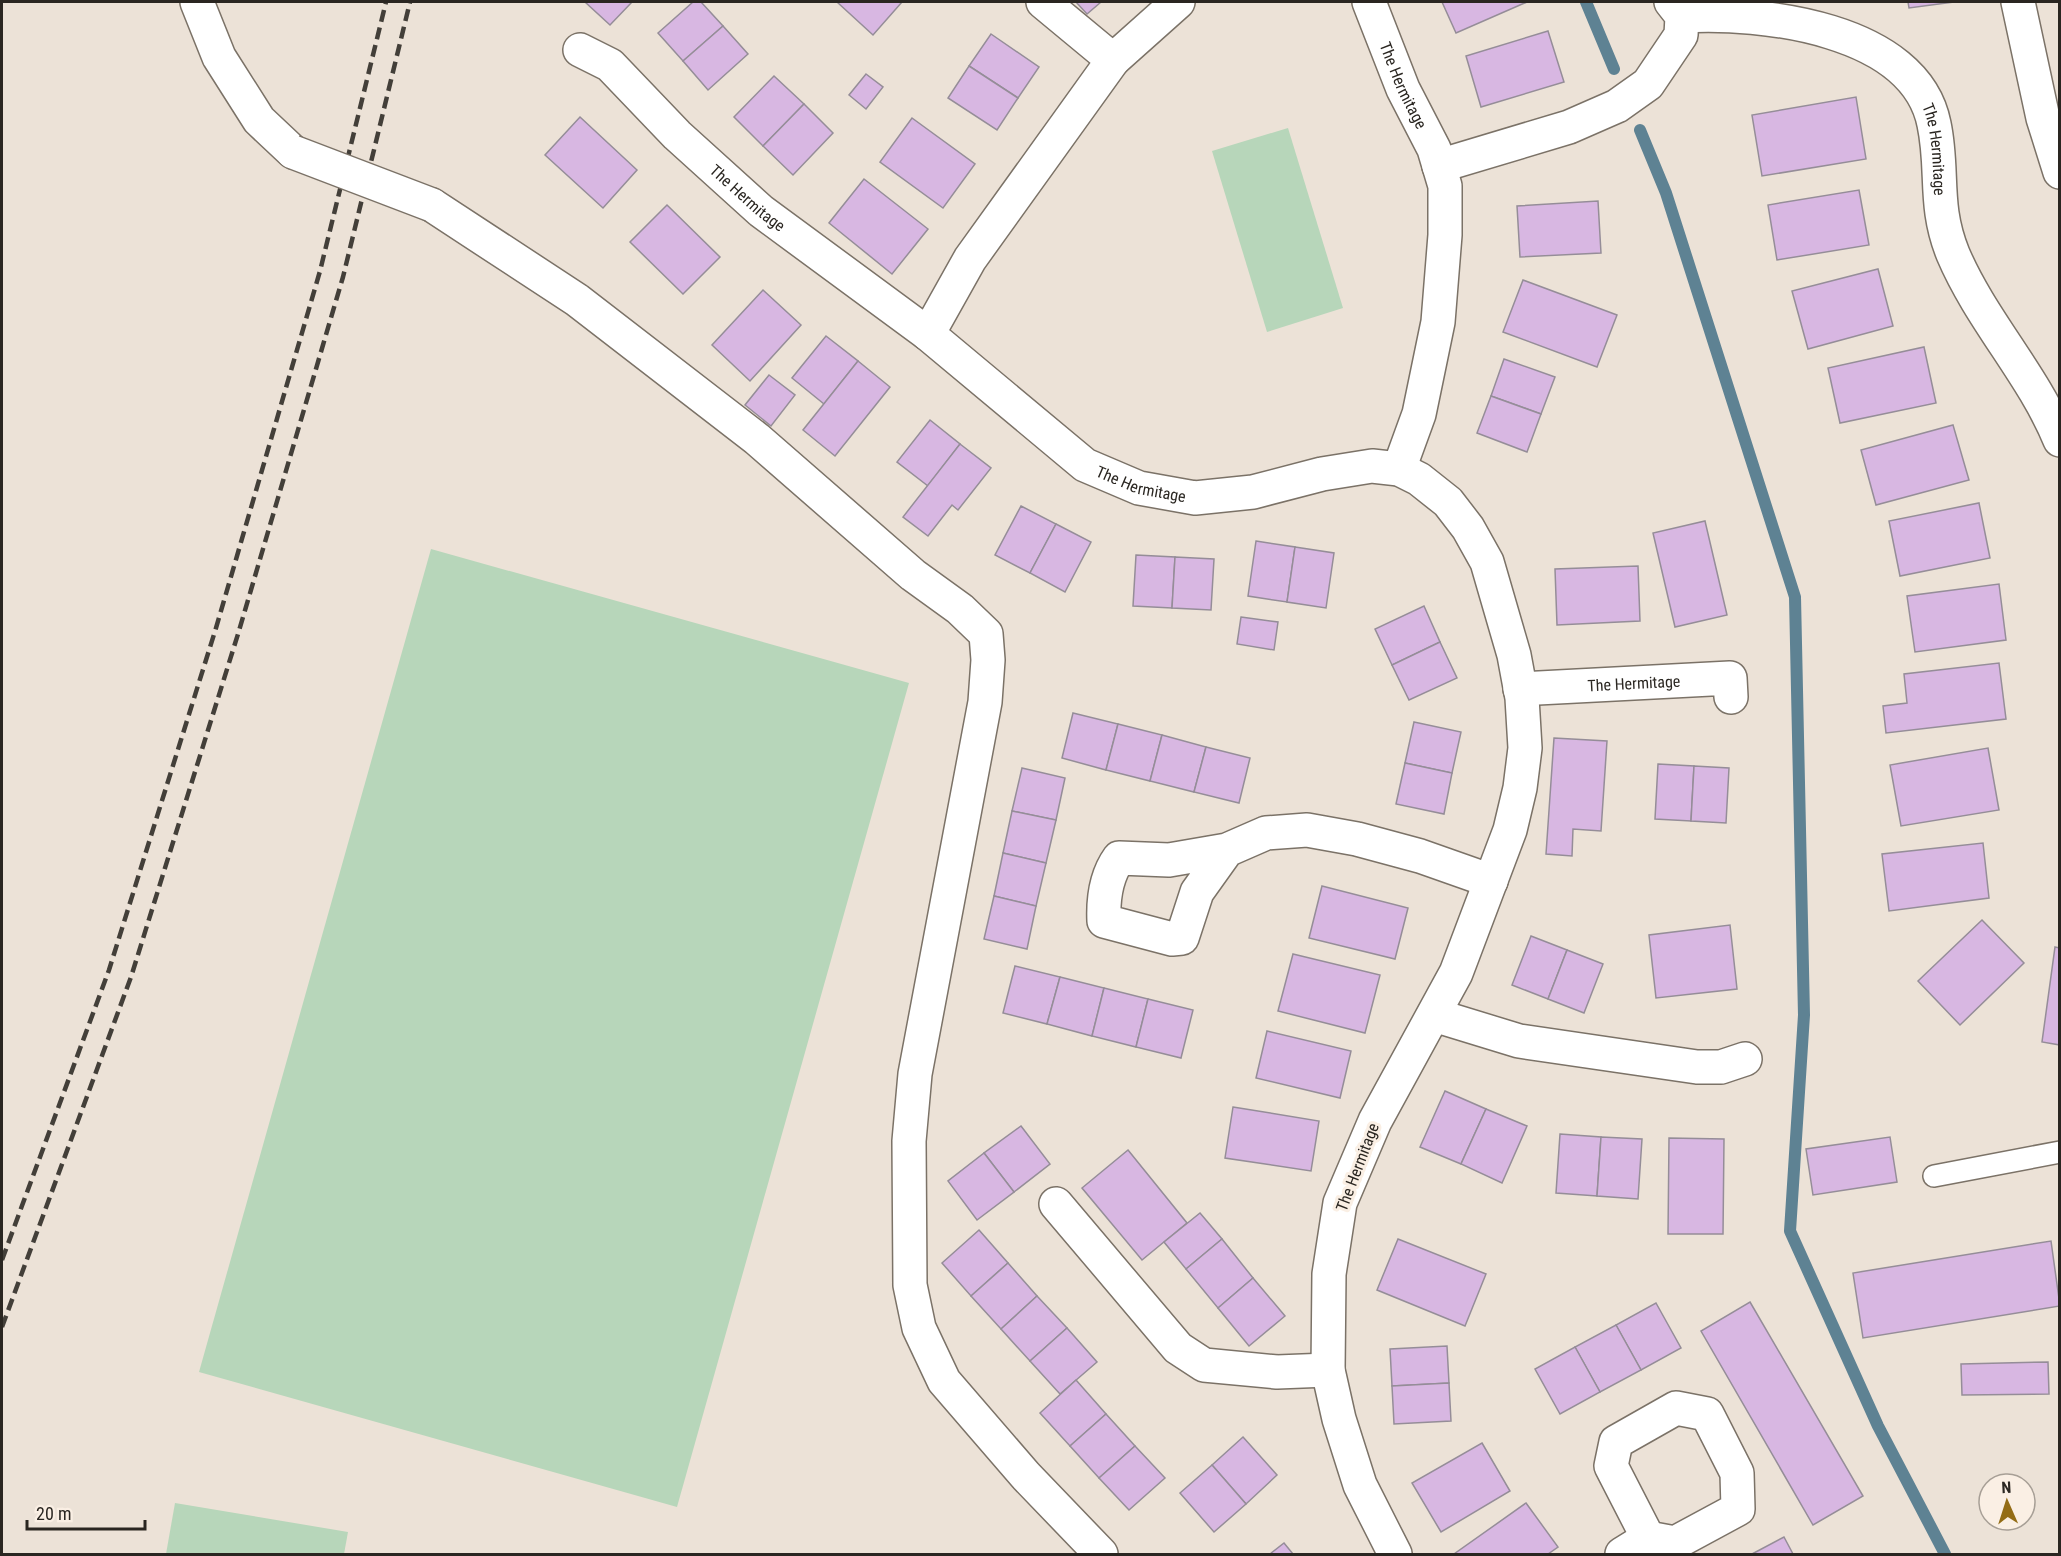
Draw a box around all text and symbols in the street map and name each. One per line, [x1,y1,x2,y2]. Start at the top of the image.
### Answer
street label: The Hermitage [1376,39,1431,132]
street label: The Hermitage [1918,101,1949,196]
street label: The Hermitage [706,161,789,236]
street label: The Hermitage [1093,462,1187,506]
street label: The Hermitage [1587,672,1681,695]
street label: The Hermitage [1332,1120,1383,1214]
north arrow [1977,1472,2037,1532]
text: N [2001,1478,2012,1497]
scale bar [27,1493,146,1531]
text: 20 m [36,1503,71,1524]

